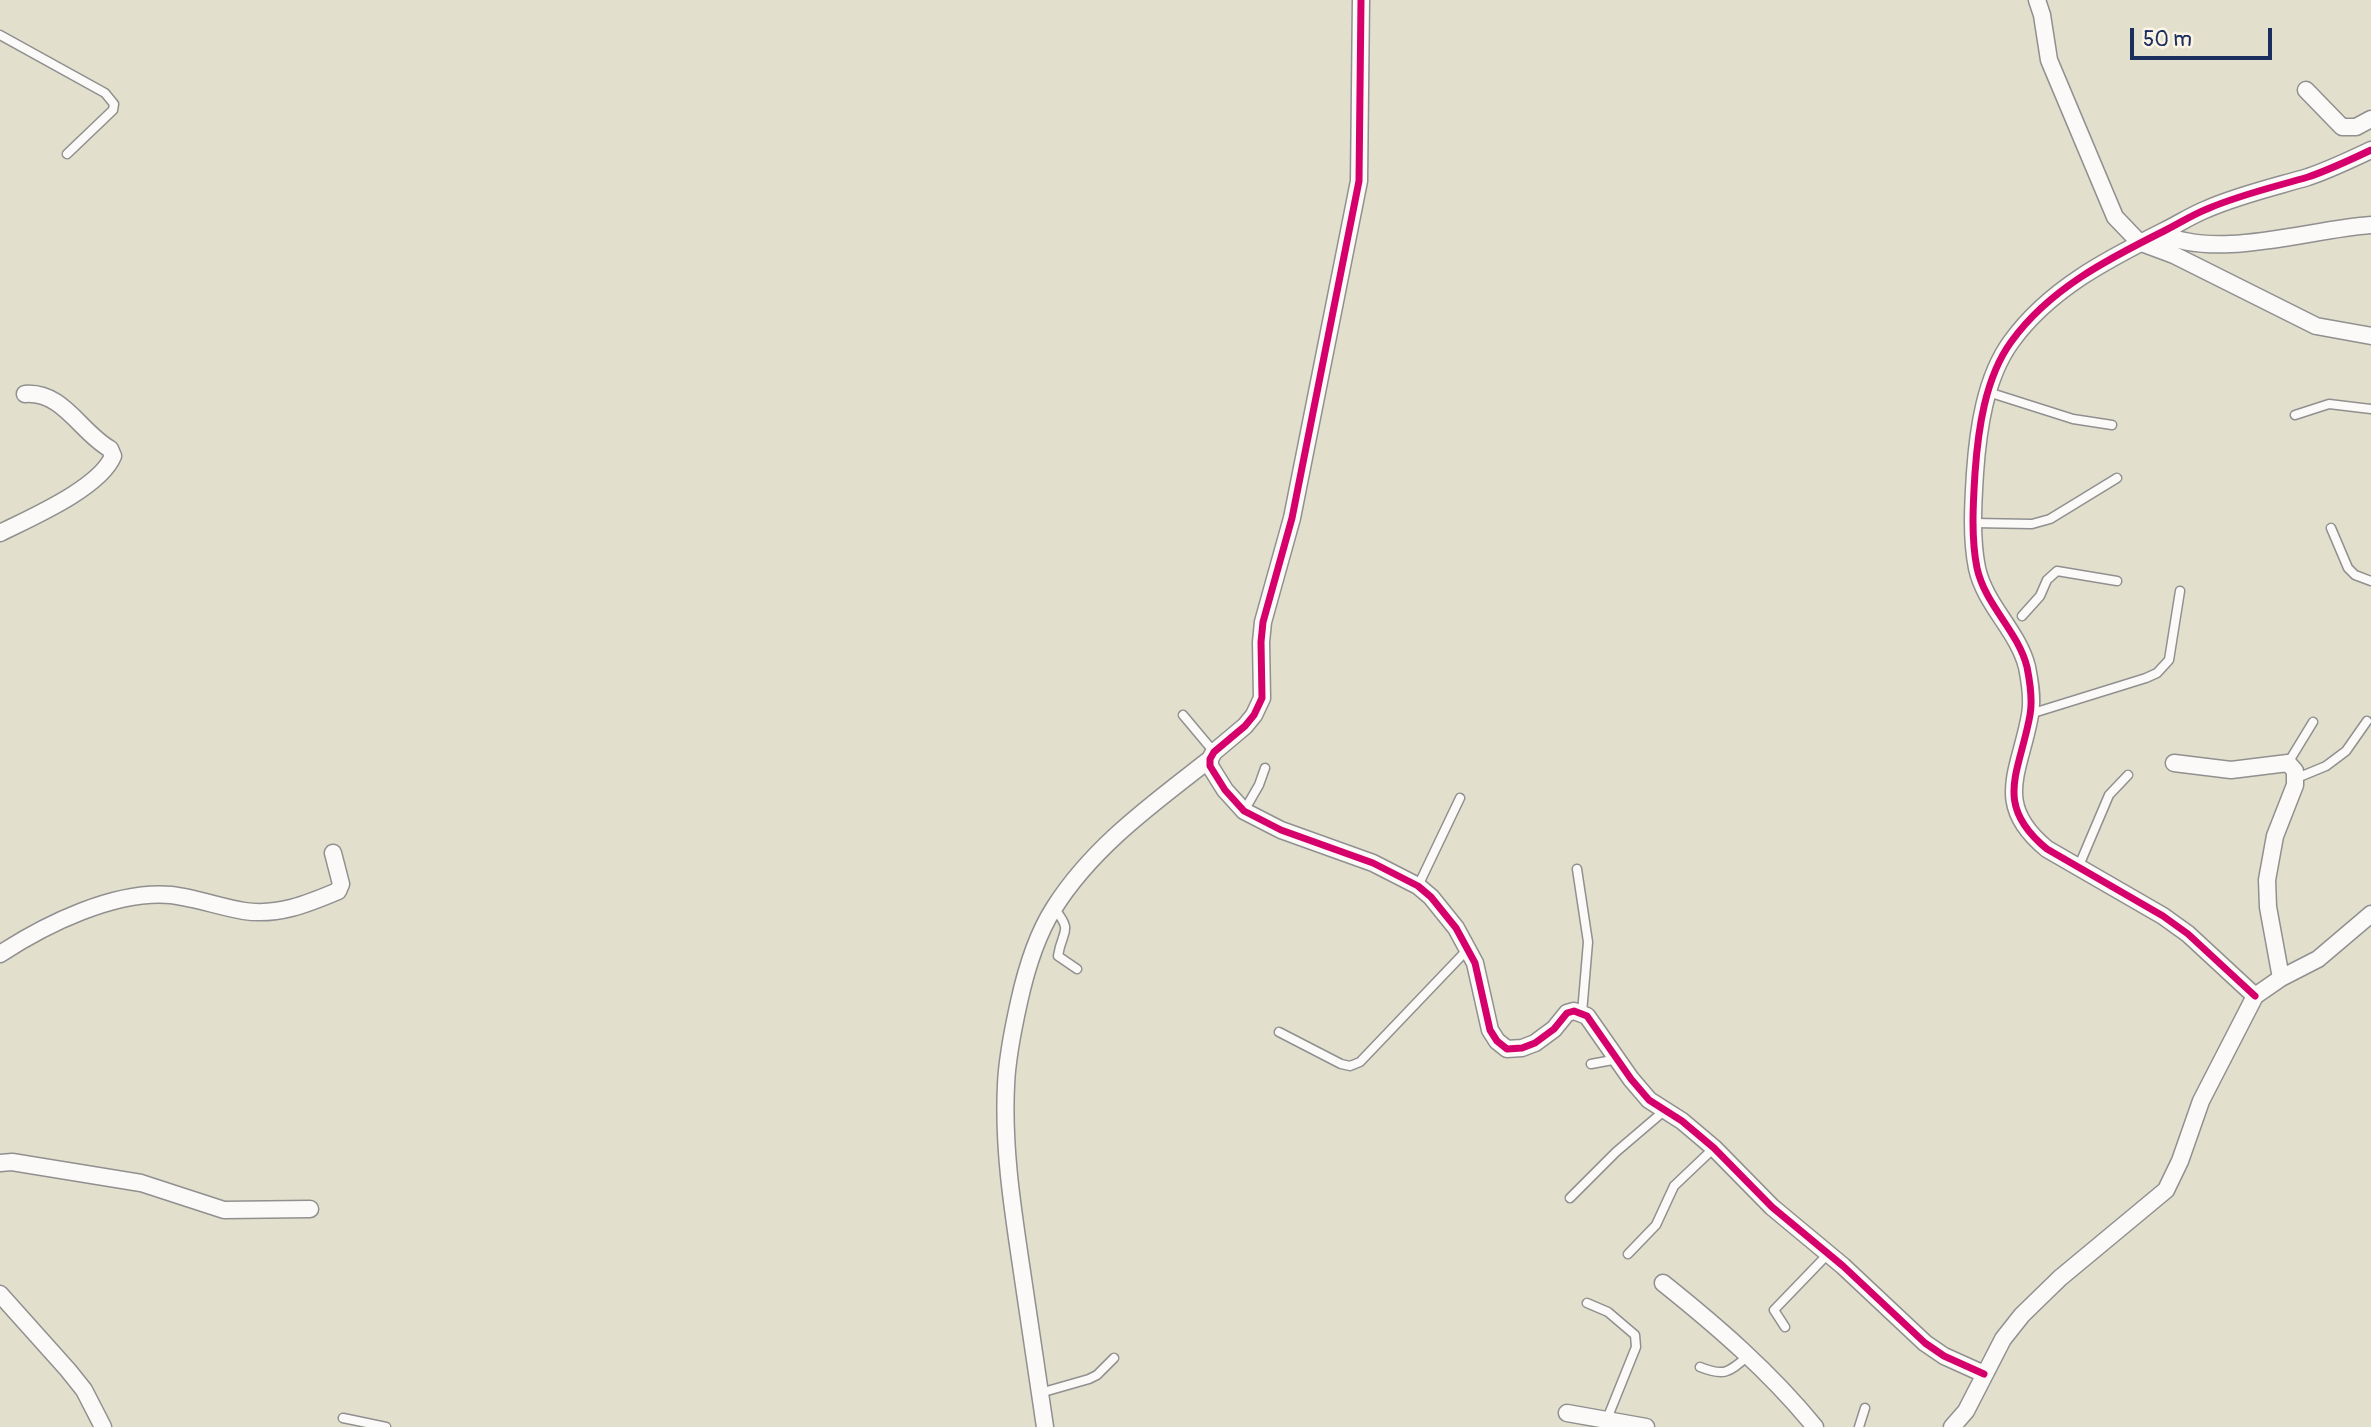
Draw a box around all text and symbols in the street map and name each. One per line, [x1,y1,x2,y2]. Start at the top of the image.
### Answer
scale bar [2133,14,2275,58]
text: 50 m [2143,26,2192,53]

